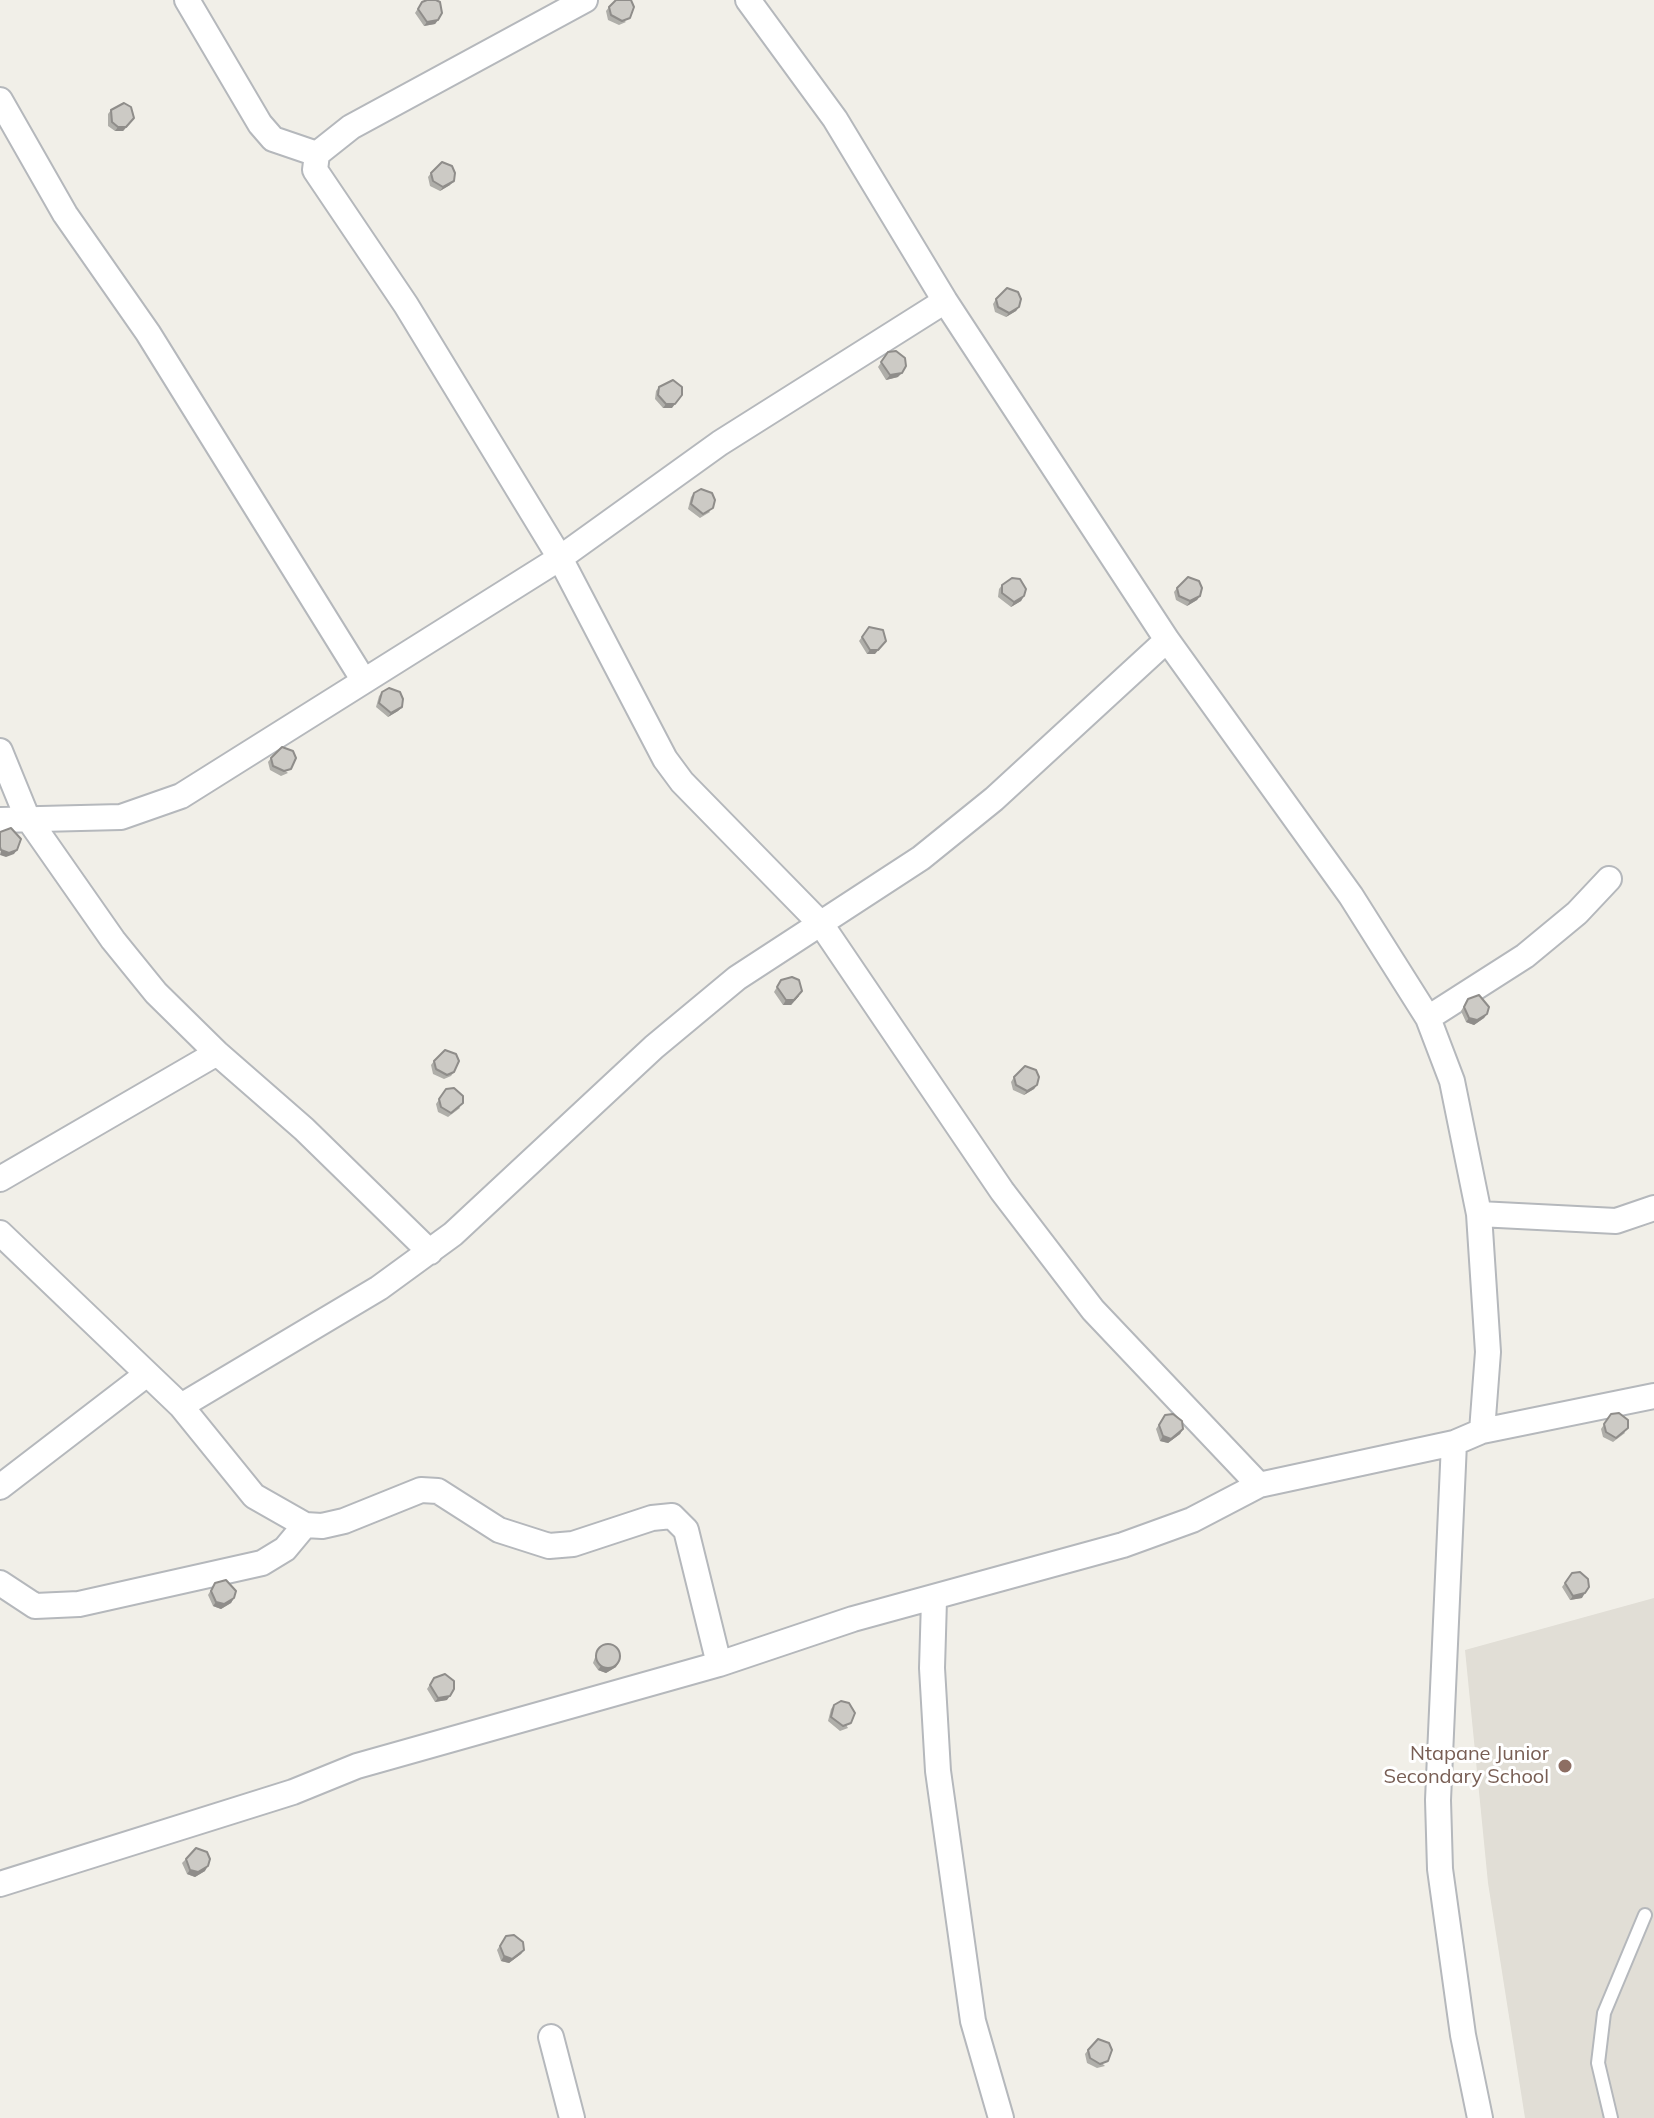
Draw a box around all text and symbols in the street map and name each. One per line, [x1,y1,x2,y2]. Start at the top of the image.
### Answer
place label: Ntapane Junior Secondary School [1383,1742,1549,1789]
marker: Ntapane Junior Secondary School [1556,1757,1574,1775]

